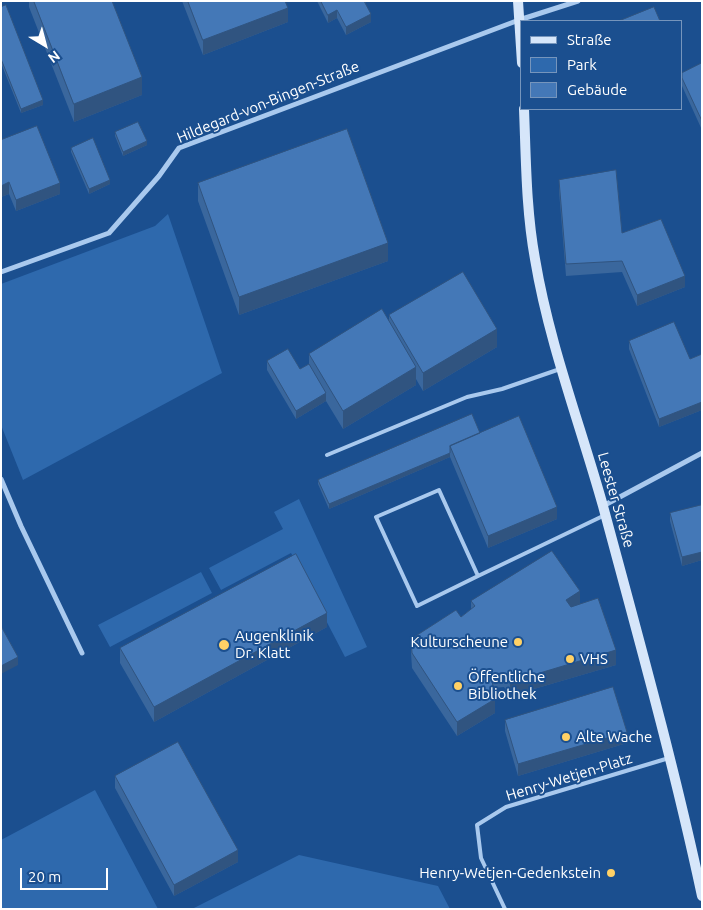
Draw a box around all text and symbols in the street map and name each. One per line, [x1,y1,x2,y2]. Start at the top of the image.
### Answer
north arrow [20,20,70,70]
legend [520,20,683,110]
text: Straße [567,31,611,48]
text: N [45,47,63,67]
text: Park [567,56,597,73]
street label: Hildegard-von-Bingen-Straße [174,57,362,147]
text: Gebäude [567,81,627,98]
street label: Leester Straße [594,450,638,550]
place label: Augenklinik Dr. Klatt [235,627,314,662]
place label: Kulturscheune [411,633,508,651]
marker: Kulturscheune [512,636,524,648]
marker: Augenklinik Dr. Klatt [217,638,231,652]
place label: VHS [580,650,608,668]
marker: VHS [564,653,576,665]
place label: Öffentliche Bibliothek [468,668,545,703]
marker: Öffentliche Bibliothek [452,680,464,692]
place label: Alte Wache [576,728,652,746]
marker: Alte Wache [560,731,572,743]
street label: Henry-Wetjen-Platz [504,749,634,805]
scale bar [22,858,110,890]
place label: Henry-Wetjen-Gedenkstein [419,864,601,882]
marker: Henry-Wetjen-Gedenkstein [605,867,617,879]
text: 20 m [28,868,61,885]

